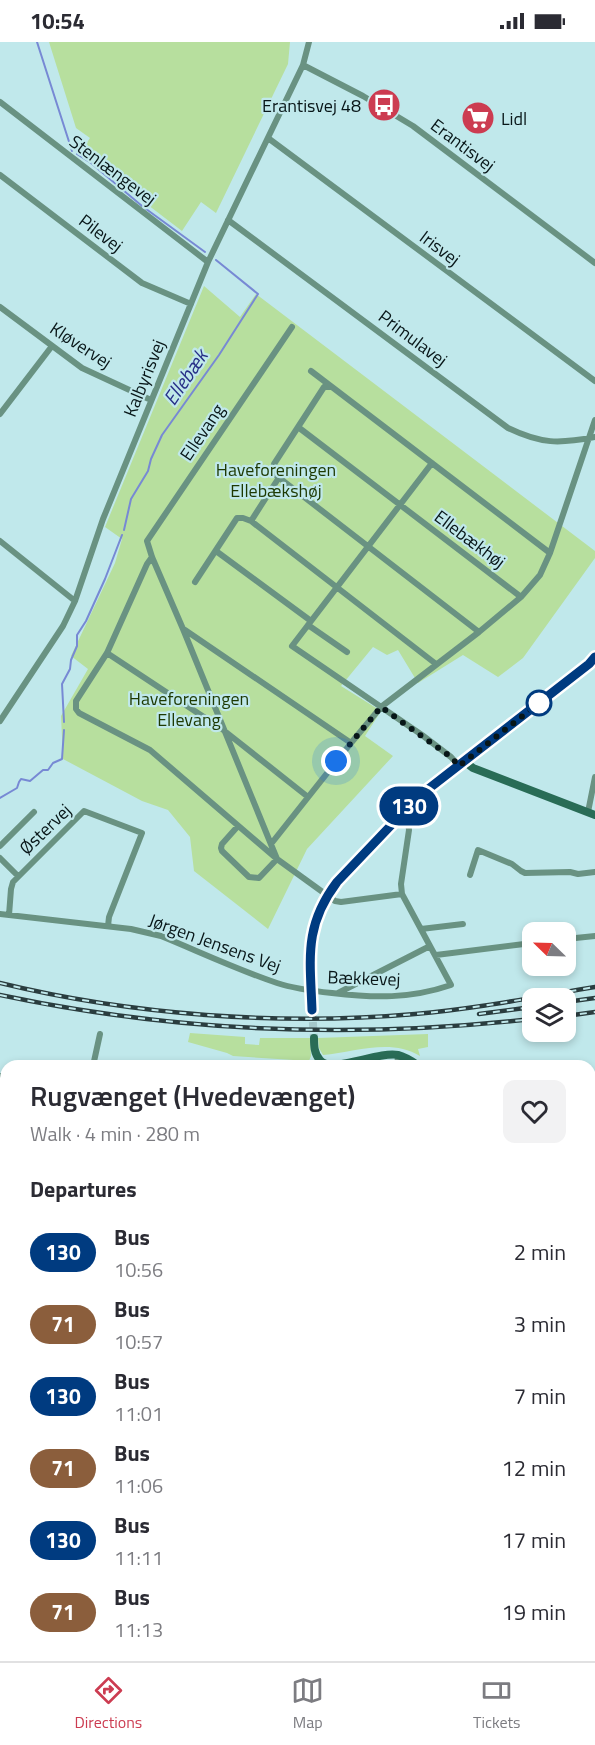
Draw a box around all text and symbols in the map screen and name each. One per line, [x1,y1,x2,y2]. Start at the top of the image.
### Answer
text: 10:54 [30,4,85,38]
bus stop icon: Erantisvej 48 [366,87,402,123]
place label: Erantisvej 48 [262,92,361,119]
supermarket icon: Lidl [460,100,496,136]
place label: Lidl [501,105,527,132]
street label: Erantisvej [425,112,501,178]
street label: Stenlængevej [64,128,162,212]
street label: Pilevej [73,207,129,259]
street label: Irisvej [414,224,466,272]
street label: Primulavej [373,303,453,373]
street label: Kløvervej [45,315,117,375]
street label: Kalbyrisvej [116,335,172,421]
water label: Ellebæk [155,341,216,411]
street label: Ellevang [173,398,231,466]
park label: Haveforeningen Ellebækshøj [216,456,336,504]
street label: Ellebækhøj [429,503,511,575]
park label: Haveforeningen Ellevang [129,685,249,733]
unlabelled marker [526,690,552,716]
your location [321,746,351,776]
line badge: 130 [374,786,444,825]
text: 130 [391,790,427,822]
street label: Østervej [13,797,77,861]
street label: Jørgen Jensens Vej [145,907,285,979]
north arrow [522,922,576,976]
map controls [522,922,576,1042]
street label: Bækkevej [327,963,401,993]
button: layers [522,988,576,1042]
text: Rugvænget (Hvedevænget) [30,1074,355,1117]
button: heart [503,1080,566,1143]
text: Walk · 4 min · 280 m [30,1118,200,1149]
text: Departures [30,1172,137,1206]
text: Bus [114,1220,150,1254]
text: 2 min [514,1235,566,1269]
text: 130 [45,1236,81,1268]
text: 10:56 [114,1254,163,1285]
text: Bus [114,1292,150,1326]
text: 3 min [514,1307,566,1341]
text: 71 [51,1308,75,1340]
text: 10:57 [114,1326,163,1357]
text: Bus [114,1364,150,1398]
text: 7 min [514,1379,566,1413]
text: 130 [45,1380,81,1412]
text: 11:01 [114,1398,163,1429]
text: Bus [114,1436,150,1470]
text: 12 min [501,1451,566,1485]
text: 71 [51,1452,75,1484]
text: 11:06 [114,1470,163,1501]
text: Bus [114,1508,150,1542]
text: 17 min [501,1523,566,1557]
text: 130 [45,1524,81,1556]
text: 11:11 [114,1542,163,1573]
text: Bus [114,1580,150,1614]
text: 19 min [501,1595,566,1629]
text: 71 [51,1596,75,1628]
text: 11:13 [114,1614,163,1645]
tab: Directions [74,1674,142,1734]
tab: Map [291,1674,324,1734]
tab: Tickets [473,1674,521,1734]

